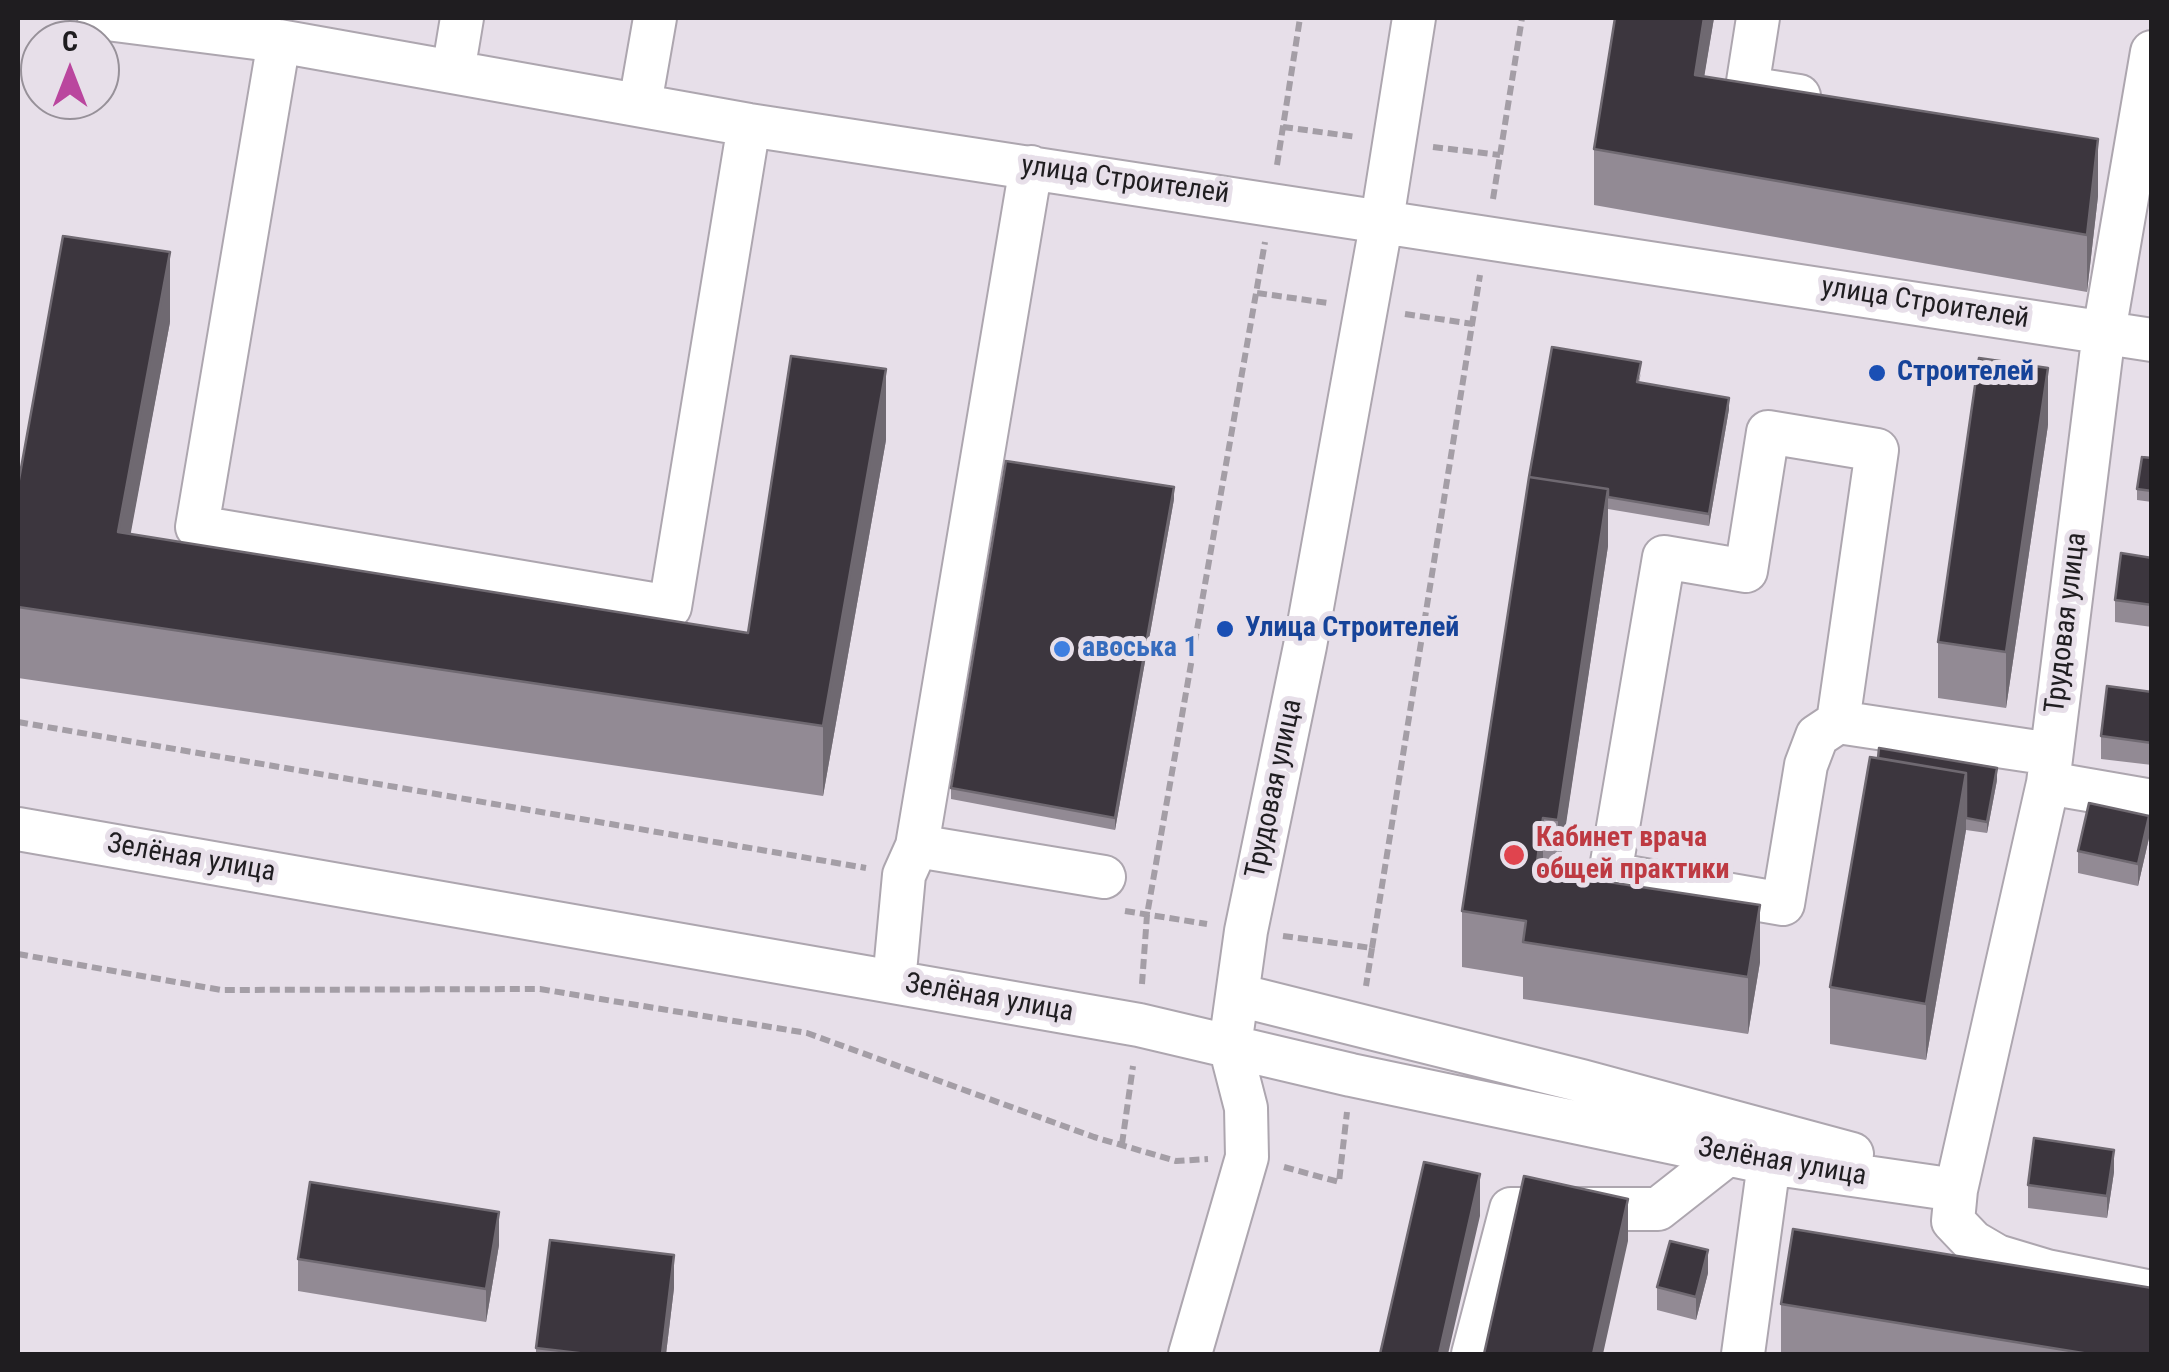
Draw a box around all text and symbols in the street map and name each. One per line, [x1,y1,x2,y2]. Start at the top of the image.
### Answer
north arrow [20,20,120,120]
text: С [62,25,78,58]
street label: улица Строителей [1019,150,1231,212]
street label: улица Строителей [1819,271,2031,337]
place label: Строителей [1897,356,2034,390]
marker: Строителей [1866,362,1888,384]
street label: Трудовая улица [2039,531,2095,715]
place label: Улица Строителей [1245,612,1459,646]
marker: Улица Строителей [1214,618,1236,640]
place label: авоська 1 [1082,632,1198,666]
marker: авоська 1 [1051,638,1073,660]
street label: Трудовая улица [1240,697,1310,881]
place label: Кабинет врача общей практики [1536,822,1730,888]
street label: Зелёная улица [104,828,278,890]
marker: Кабинет врача общей практики [1501,842,1527,868]
street label: Зелёная улица [902,968,1076,1030]
street label: Зелёная улица [1695,1132,1869,1194]

